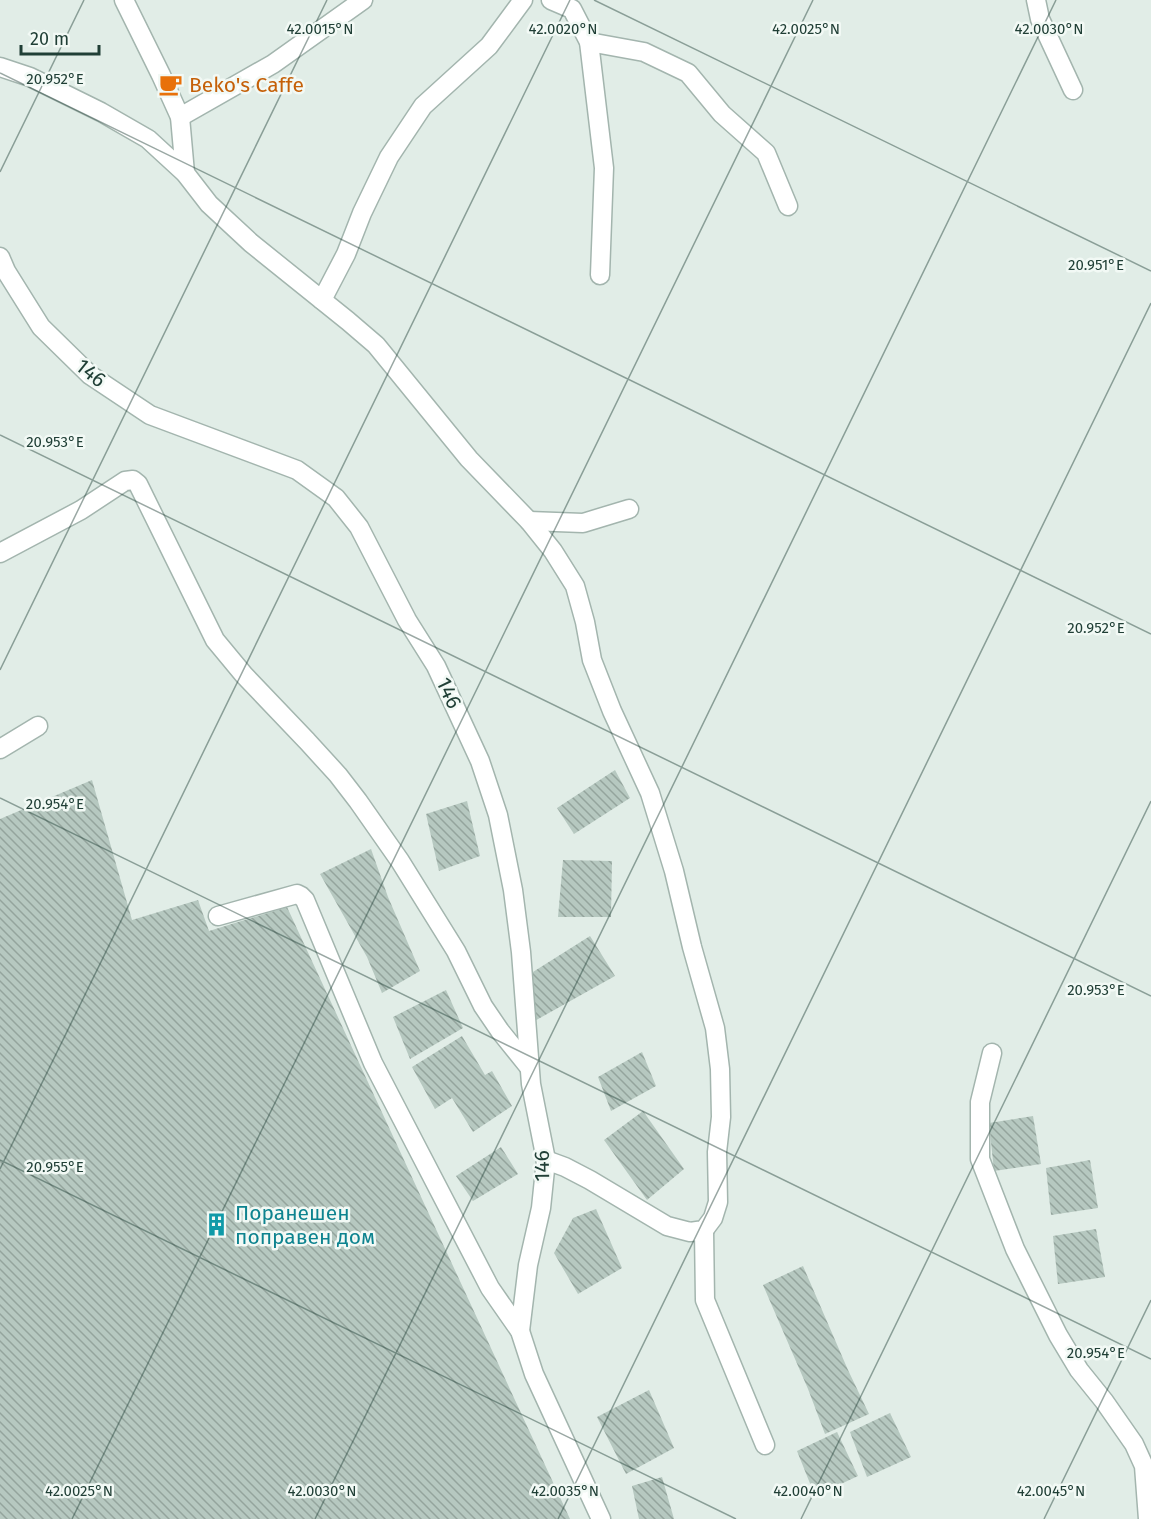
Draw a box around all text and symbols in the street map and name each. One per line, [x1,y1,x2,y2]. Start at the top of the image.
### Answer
scale bar [21,18,99,56]
text: 42.0015°N [287,20,353,38]
text: 42.0020°N [529,20,597,38]
text: 42.0025°N [772,20,840,38]
text: 42.0030°N [1014,20,1084,38]
text: 20 m [30,28,69,50]
text: 20.952°E [26,70,84,88]
cafe icon: Beko's Caffe [158,72,184,98]
place label: Beko's Caffe [189,72,304,98]
text: 20.951°E [1068,256,1124,274]
street label: 146 [71,353,111,393]
text: 20.953°E [26,433,84,451]
text: 20.952°E [1067,619,1125,637]
street label: 146 [431,673,467,713]
text: 20.954°E [26,795,84,813]
text: 20.953°E [1067,981,1125,999]
street label: 146 [529,1150,555,1182]
text: 20.955°E [26,1158,84,1176]
place label: Поранешен поправен дом [235,1200,375,1250]
building icon: Поранешен поправен дом [204,1212,230,1238]
text: 20.954°E [1067,1344,1125,1362]
text: 42.0025°N [45,1482,113,1500]
text: 42.0030°N [287,1482,357,1500]
text: 42.0035°N [531,1482,599,1500]
text: 42.0040°N [773,1482,843,1500]
text: 42.0045°N [1017,1482,1085,1500]

